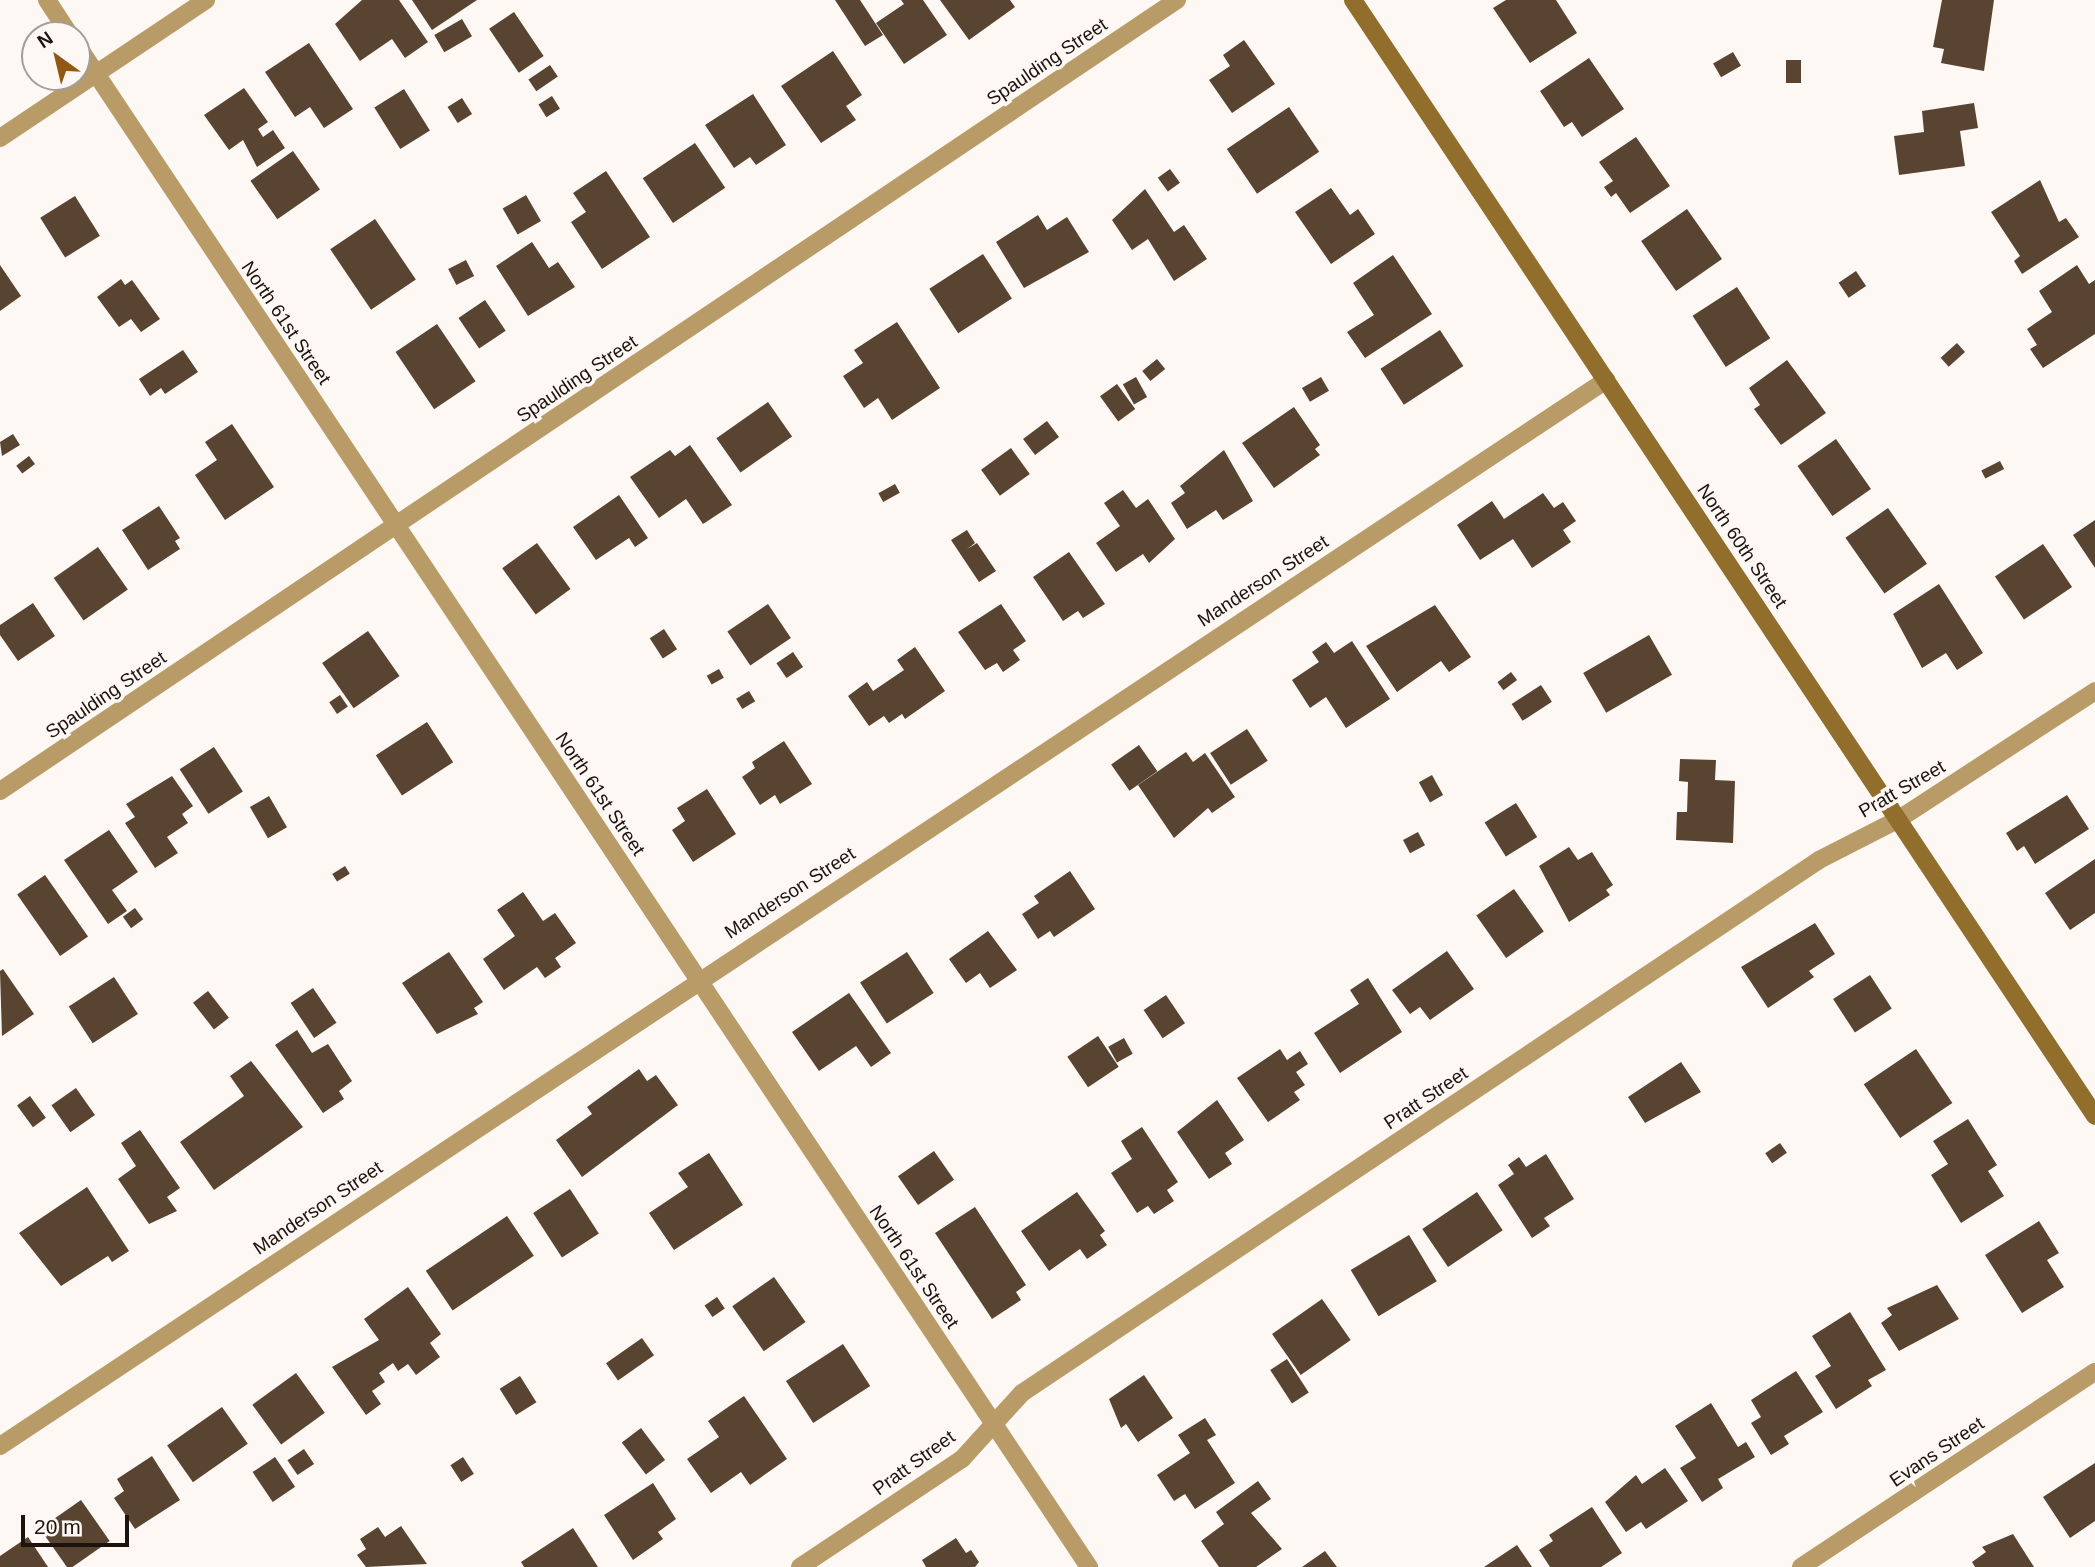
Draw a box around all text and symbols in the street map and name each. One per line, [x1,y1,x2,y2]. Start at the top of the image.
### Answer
street label: Spaulding Street [982,13,1112,111]
north arrow [21,21,91,91]
text: N [34,27,57,52]
street label: North 61st Street [236,257,336,389]
street label: Spaulding Street [512,330,642,428]
street label: North 60th Street [1692,480,1792,612]
street label: Manderson Street [1193,530,1333,632]
street label: Spaulding Street [41,646,171,744]
street label: North 61st Street [550,728,650,860]
street label: Pratt Street [1855,755,1949,823]
street label: Manderson Street [720,842,860,944]
street label: Pratt Street [1380,1062,1472,1134]
street label: Manderson Street [249,1156,387,1260]
street label: North 61st Street [864,1201,964,1333]
street label: Evans Street [1886,1412,1988,1492]
street label: Pratt Street [868,1426,960,1500]
scale bar [24,1500,133,1544]
text: 20 m [34,1515,81,1538]

